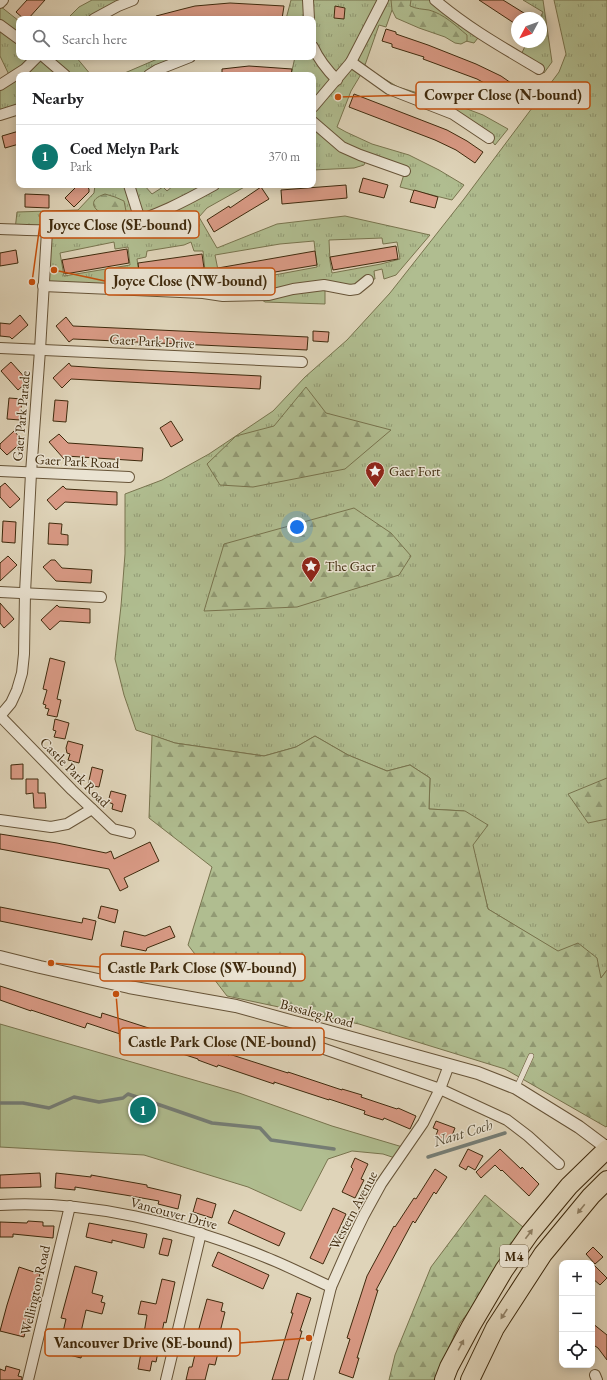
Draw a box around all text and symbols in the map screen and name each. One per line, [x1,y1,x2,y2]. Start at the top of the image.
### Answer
north arrow [511,12,547,48]
search box [16,16,316,60]
icon: search [30,27,52,49]
text: Search here [62,29,127,48]
callout: Cowper Close (N-bound) [416,82,590,109]
text: Cowper Close (N-bound) [424,85,582,104]
text: Nearby [32,87,84,109]
text: Coed Melyn Park [70,139,179,158]
text: 1 [42,148,48,165]
text: 370 m [269,148,300,165]
text: Park [70,158,92,175]
callout: Joyce Close (SE-bound) [40,211,199,238]
text: Joyce Close (SE-bound) [46,215,192,234]
callout: Joyce Close (NW-bound) [105,268,275,295]
text: Joyce Close (NW-bound) [111,271,267,290]
street label: Gaer Park Drive [109,330,196,352]
street label: Gaer Park Parade [8,369,34,462]
street label: Gaer Park Road [34,450,121,472]
place icon: Gaer Fort [364,460,386,488]
place label: Gaer Fort [389,462,441,480]
your location [287,517,307,537]
place icon: The Gaer [300,555,322,583]
place label: The Gaer [325,557,376,575]
street label: Castle Park Road [36,733,115,812]
callout: Castle Park Close (SW-bound) [100,954,305,981]
text: Castle Park Close (SW-bound) [108,958,297,977]
street label: Bassaleg Road [278,995,357,1032]
callout: Castle Park Close (NE-bound) [120,1028,324,1055]
text: Castle Park Close (NE-bound) [128,1032,316,1051]
pin: 1 [130,1095,156,1125]
water label: Nant Coch [430,1114,495,1151]
street label: Western Avenue [325,1167,381,1252]
street label: Vancouver Drive [129,1193,220,1233]
one-way arrow [576,1203,585,1214]
one-way arrow [525,1229,533,1240]
street label: Wellington Road [16,1243,54,1337]
road number: M4 [500,1245,528,1267]
map controls [559,1260,595,1368]
button: + [559,1260,595,1296]
button: − [559,1296,595,1332]
one-way arrow [501,1308,508,1320]
callout: Vancouver Drive (SE-bound) [45,1329,240,1356]
button: locate [559,1332,595,1368]
text: Vancouver Drive (SE-bound) [54,1333,233,1352]
one-way arrow [458,1339,464,1351]

